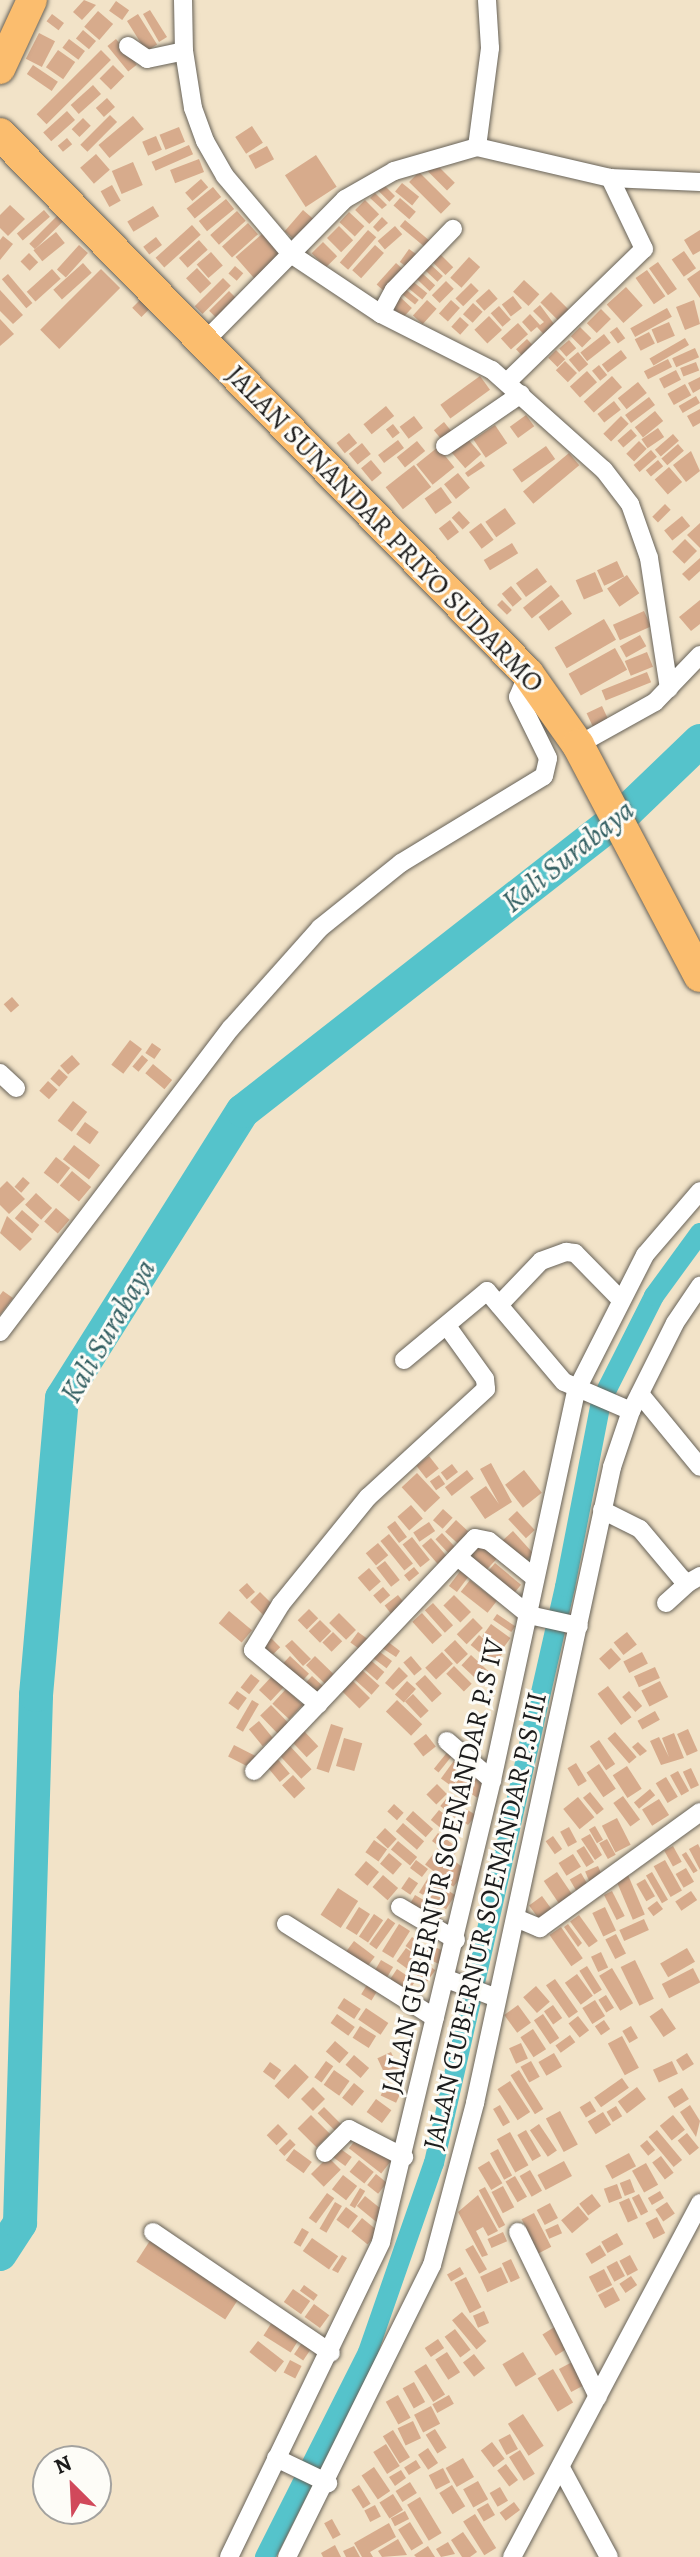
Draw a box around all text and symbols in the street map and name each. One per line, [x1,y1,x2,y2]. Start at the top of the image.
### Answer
street label: JALAN SUNANDAR PRIYO SUDARMO [219,358,551,700]
water label: Kali Surabaya [495,792,641,920]
water label: Kali Surabaya [53,1253,163,1409]
street label: JALAN GUBERNUR SOENANDAR P.S IV [374,1635,512,2097]
street label: JALAN GUBERNUR SOENANDAR P.S III [416,1689,554,2153]
north arrow [32,2445,112,2525]
text: N [50,2448,76,2482]

